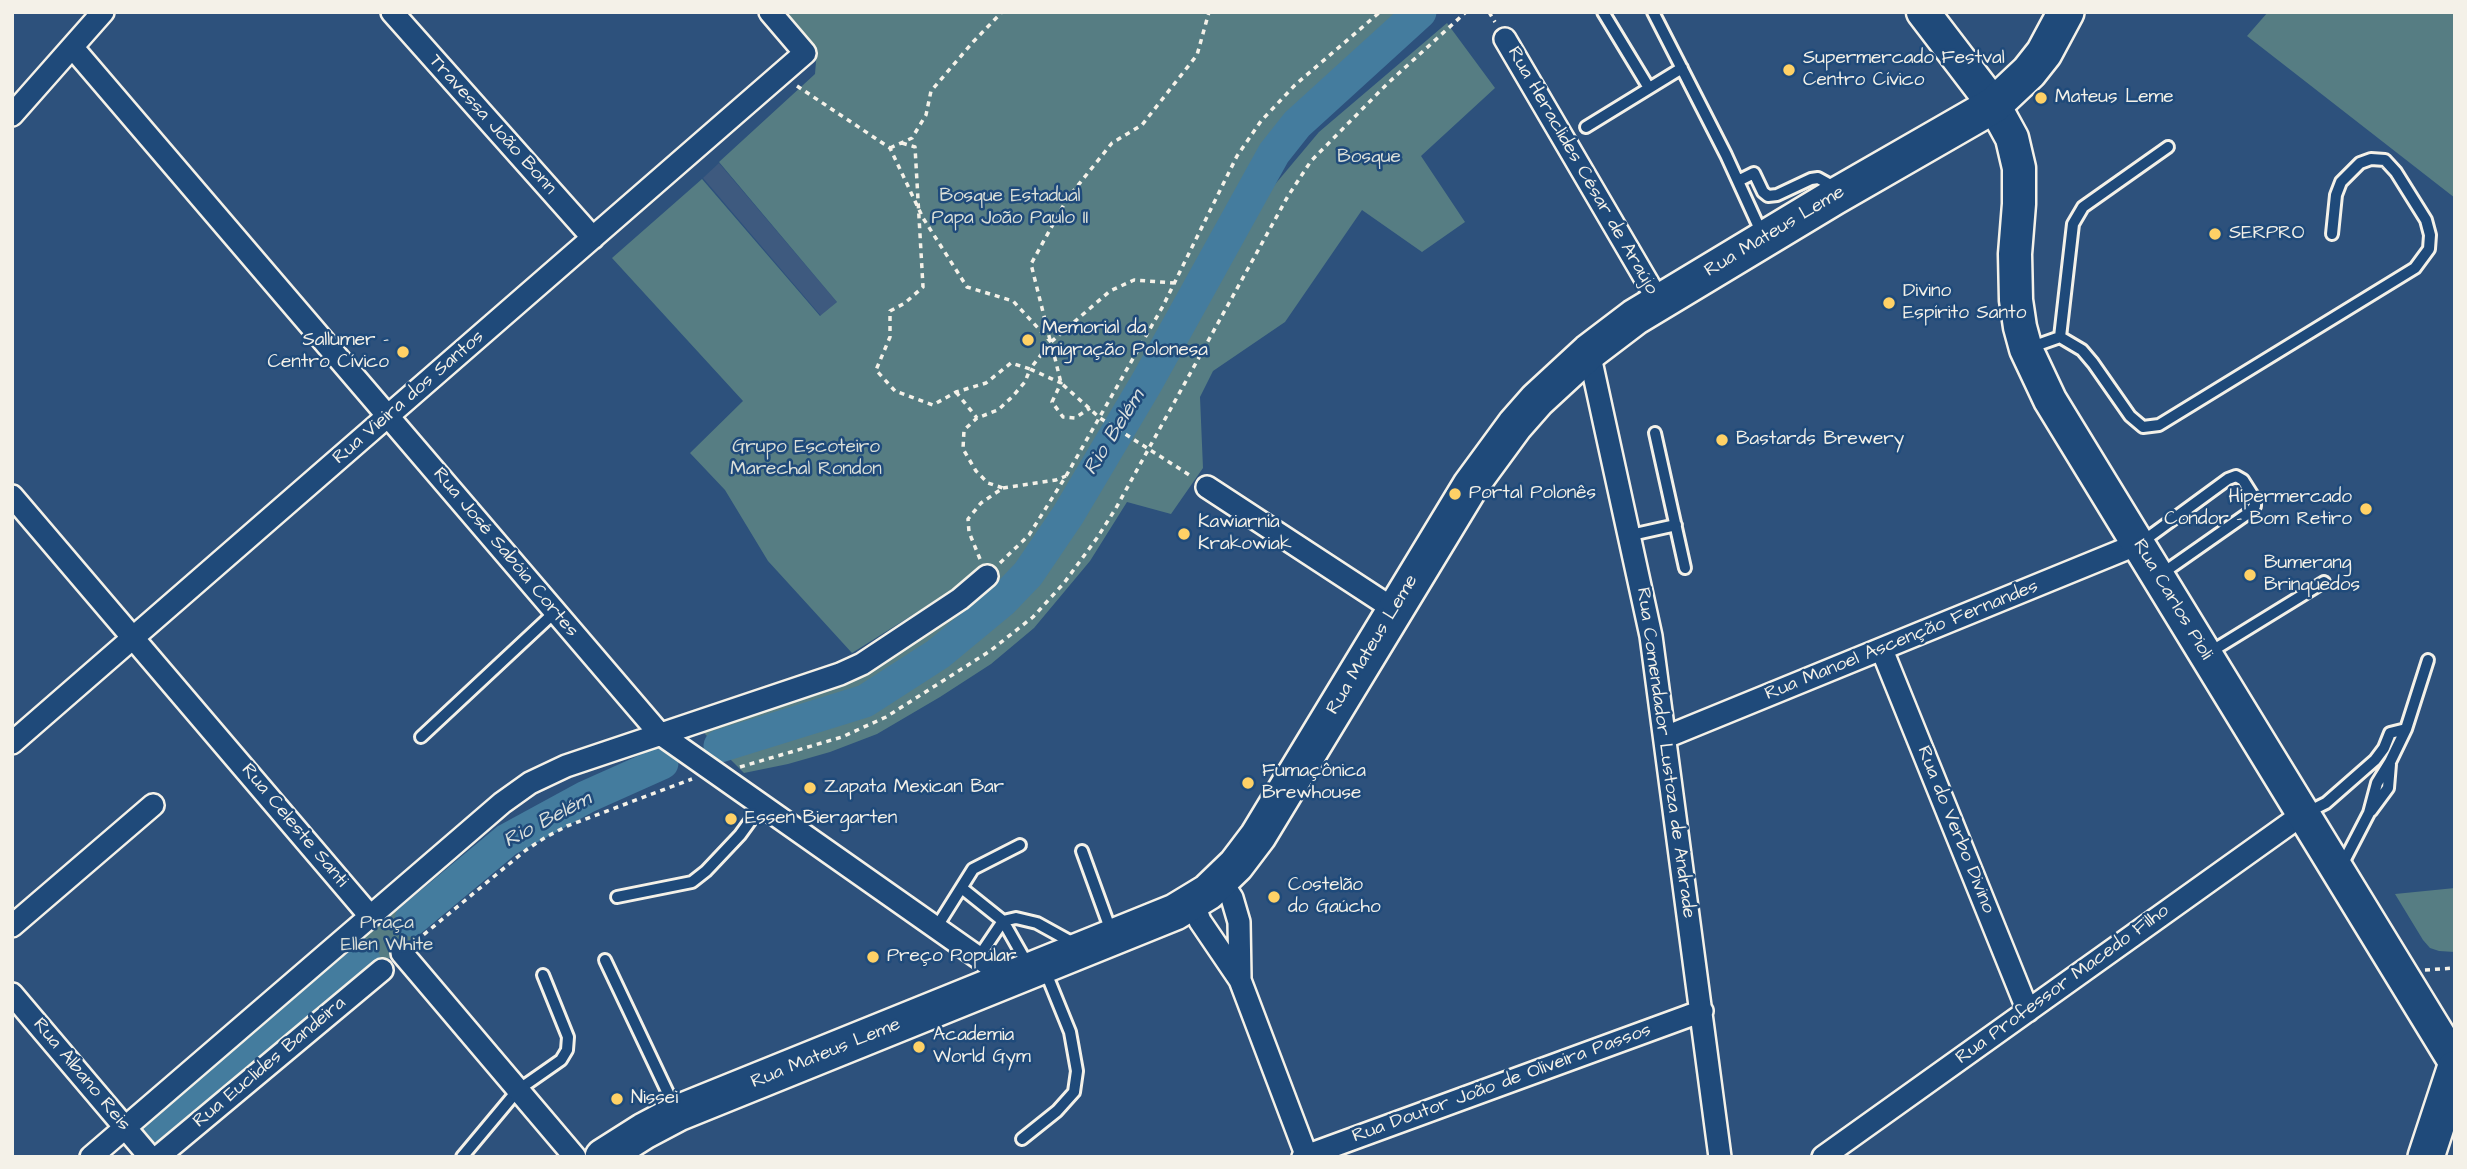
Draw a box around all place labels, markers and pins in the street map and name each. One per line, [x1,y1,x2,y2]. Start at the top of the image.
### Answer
place label: Supermercado Festval Centro Cívico [1803,48,2005,92]
marker: Supermercado Festval Centro Cívico [1781,62,1797,78]
place label: Mateus Leme [2055,87,2174,109]
marker: Mateus Leme [2033,90,2049,106]
place label: SERPRO [2229,223,2304,245]
marker: SERPRO [2207,226,2223,242]
place label: Divino Espírito Santo [1903,281,2026,325]
marker: Divino Espírito Santo [1881,295,1897,311]
place label: Memorial da Imigração Polonesa [1042,318,1208,362]
place label: Sallumer - Centro Cívico [268,330,389,374]
marker: Memorial da Imigração Polonesa [1020,332,1036,348]
marker: Sallumer - Centro Cívico [395,344,411,360]
place label: Bastards Brewery [1736,429,1904,451]
marker: Bastards Brewery [1714,432,1730,448]
place label: Portal Polonês [1469,483,1596,505]
marker: Portal Polonês [1447,486,1463,502]
place label: Hipermercado Condor - Bom Retiro [2164,487,2352,531]
marker: Hipermercado Condor - Bom Retiro [2358,501,2374,517]
place label: Kawiarnia Krakowiak [1198,512,1292,556]
marker: Kawiarnia Krakowiak [1176,526,1192,542]
place label: Bumerang Brinquedos [2264,553,2360,597]
marker: Bumerang Brinquedos [2242,567,2258,583]
place label: Fumaçônica Brewhouse [1262,761,1366,805]
marker: Fumaçônica Brewhouse [1240,775,1256,791]
place label: Zapata Mexican Bar [824,777,1004,799]
marker: Zapata Mexican Bar [802,780,818,796]
place label: Essen Biergarten [745,808,897,830]
marker: Essen Biergarten [723,811,739,827]
place label: Costelão do Gaúcho [1288,875,1381,919]
marker: Costelão do Gaúcho [1266,889,1282,905]
place label: Preço Popular [887,946,1016,968]
marker: Preço Popular [865,949,881,965]
place label: Academia World Gym [933,1025,1031,1069]
marker: Academia World Gym [911,1039,927,1055]
place label: Nissei [631,1088,678,1110]
marker: Nissei [609,1091,625,1107]

